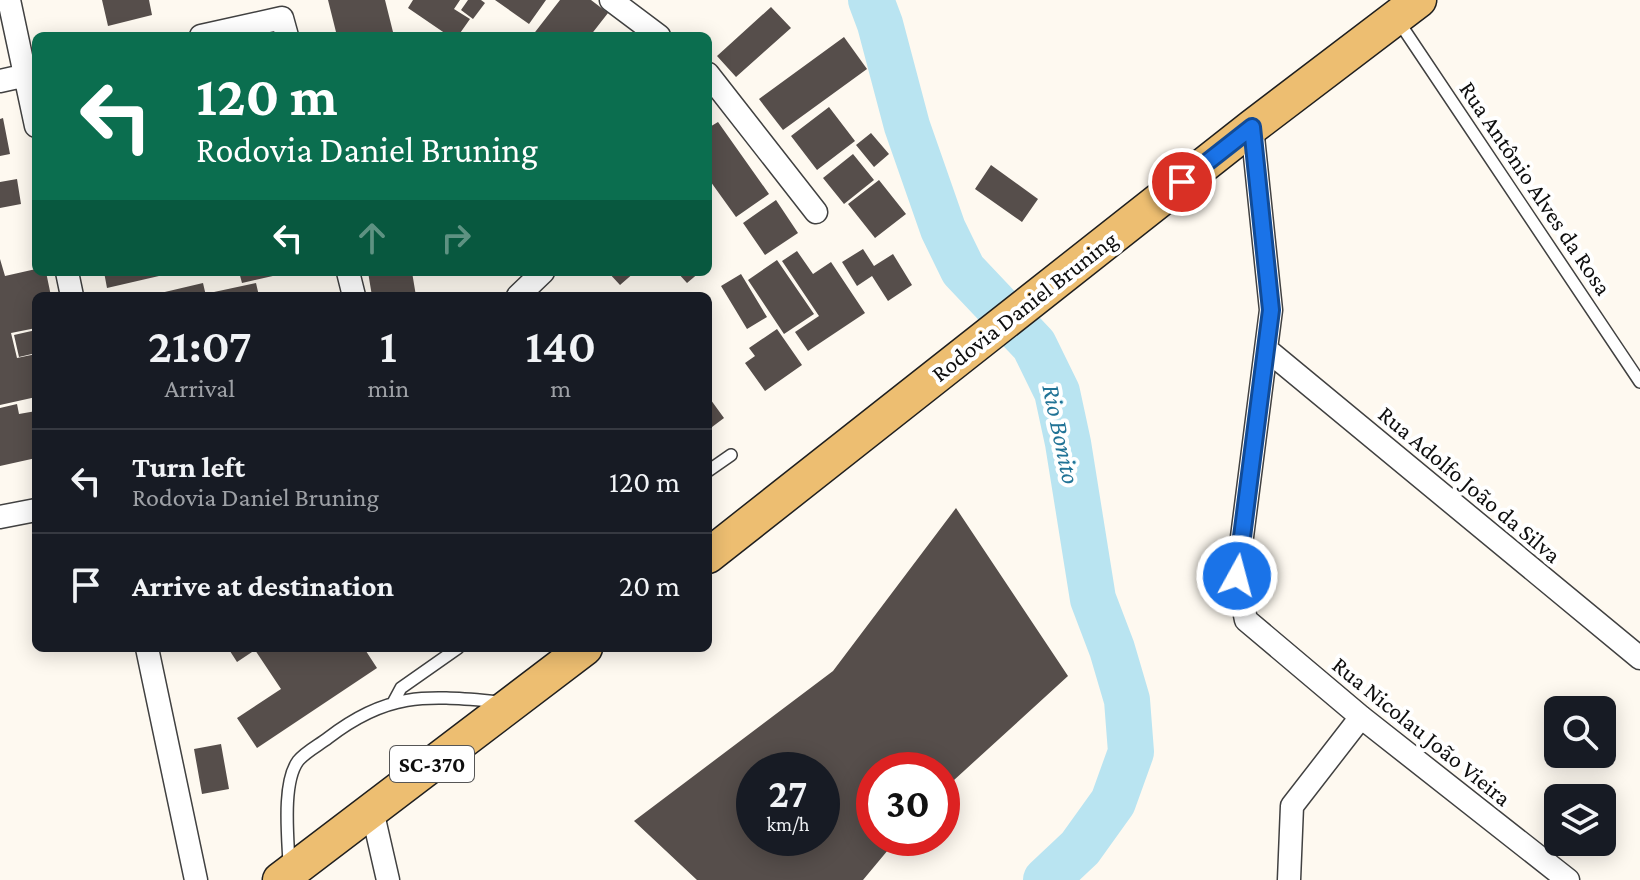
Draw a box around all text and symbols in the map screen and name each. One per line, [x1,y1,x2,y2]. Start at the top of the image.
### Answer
icon: left [64,64,168,168]
text: 120 m [196,65,338,127]
street label: Rua Antônio Alves da Rosa [1454,76,1618,300]
text: Rodovia Daniel Bruning [196,130,538,170]
pin [1148,148,1216,216]
icon: arrive [1160,160,1204,204]
icon: left [266,216,310,260]
icon: ahead [350,216,394,260]
icon: right [434,216,478,260]
street label: Rodovia Daniel Bruning [926,225,1122,387]
text: 21:07 [148,319,252,372]
text: 1 [380,319,397,372]
text: 140 [525,319,596,372]
text: Arrival [164,374,235,403]
text: min [368,374,409,403]
text: m [550,374,571,403]
water label: Rio Bonito [1036,381,1086,487]
street label: Rua Adolfo João da Silva [1373,400,1567,568]
text: Turn left [132,450,245,483]
icon: left [64,459,108,503]
text: 120 m [609,465,680,498]
text: Rodovia Daniel Bruning [132,483,379,512]
position arrow [1195,534,1279,618]
icon: arrive [64,563,108,607]
text: Arrive at destination [132,569,394,602]
text: 20 m [619,569,680,602]
street label: Rua Nicolau João Vieira [1327,651,1517,811]
map controls [1544,696,1616,856]
button: search [1544,696,1616,768]
road number: SC-370 [390,746,474,782]
speed limit sign: 30 [856,752,960,856]
text: 27 [769,771,807,816]
button: layers [1544,784,1616,856]
text: km/h [766,813,810,835]

